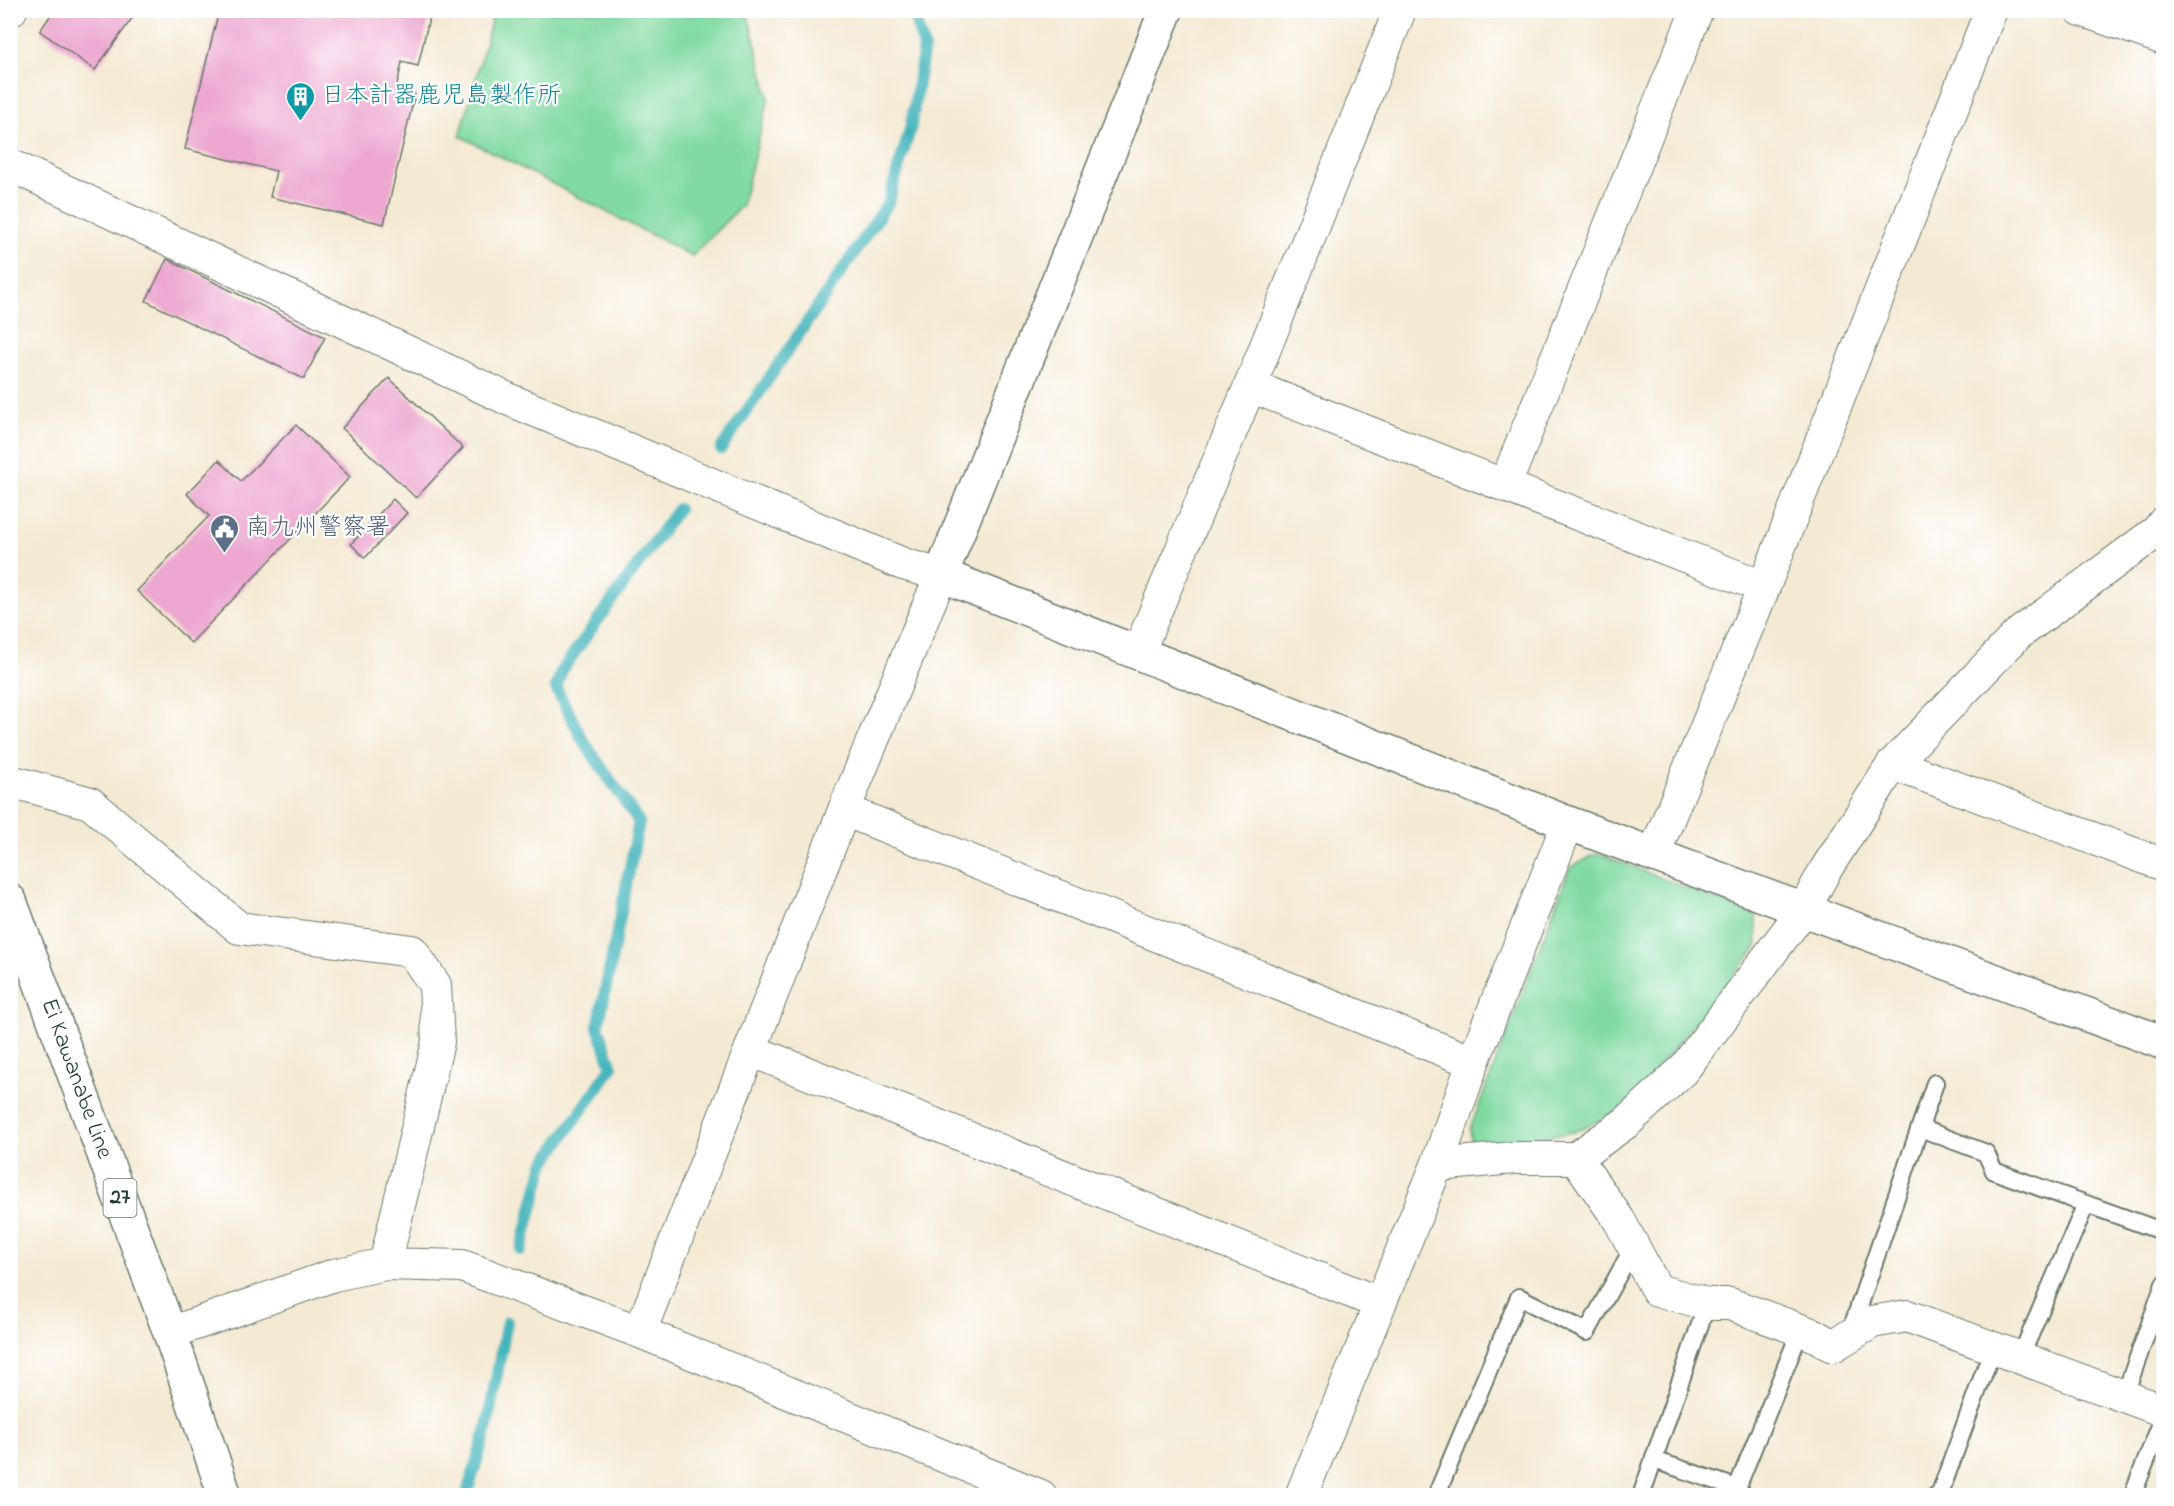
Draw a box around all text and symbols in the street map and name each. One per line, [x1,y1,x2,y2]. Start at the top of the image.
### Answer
place label: 日本計器鹿児島製作所 [321,79,561,114]
building icon: 日本計器鹿児島製作所 [284,80,316,122]
place label: 南九州警察署 [246,511,390,546]
public building icon: 南九州警察署 [209,512,241,554]
street label: Ei Kawanabe Line [31,994,121,1164]
road number: 27 [104,1179,136,1217]

